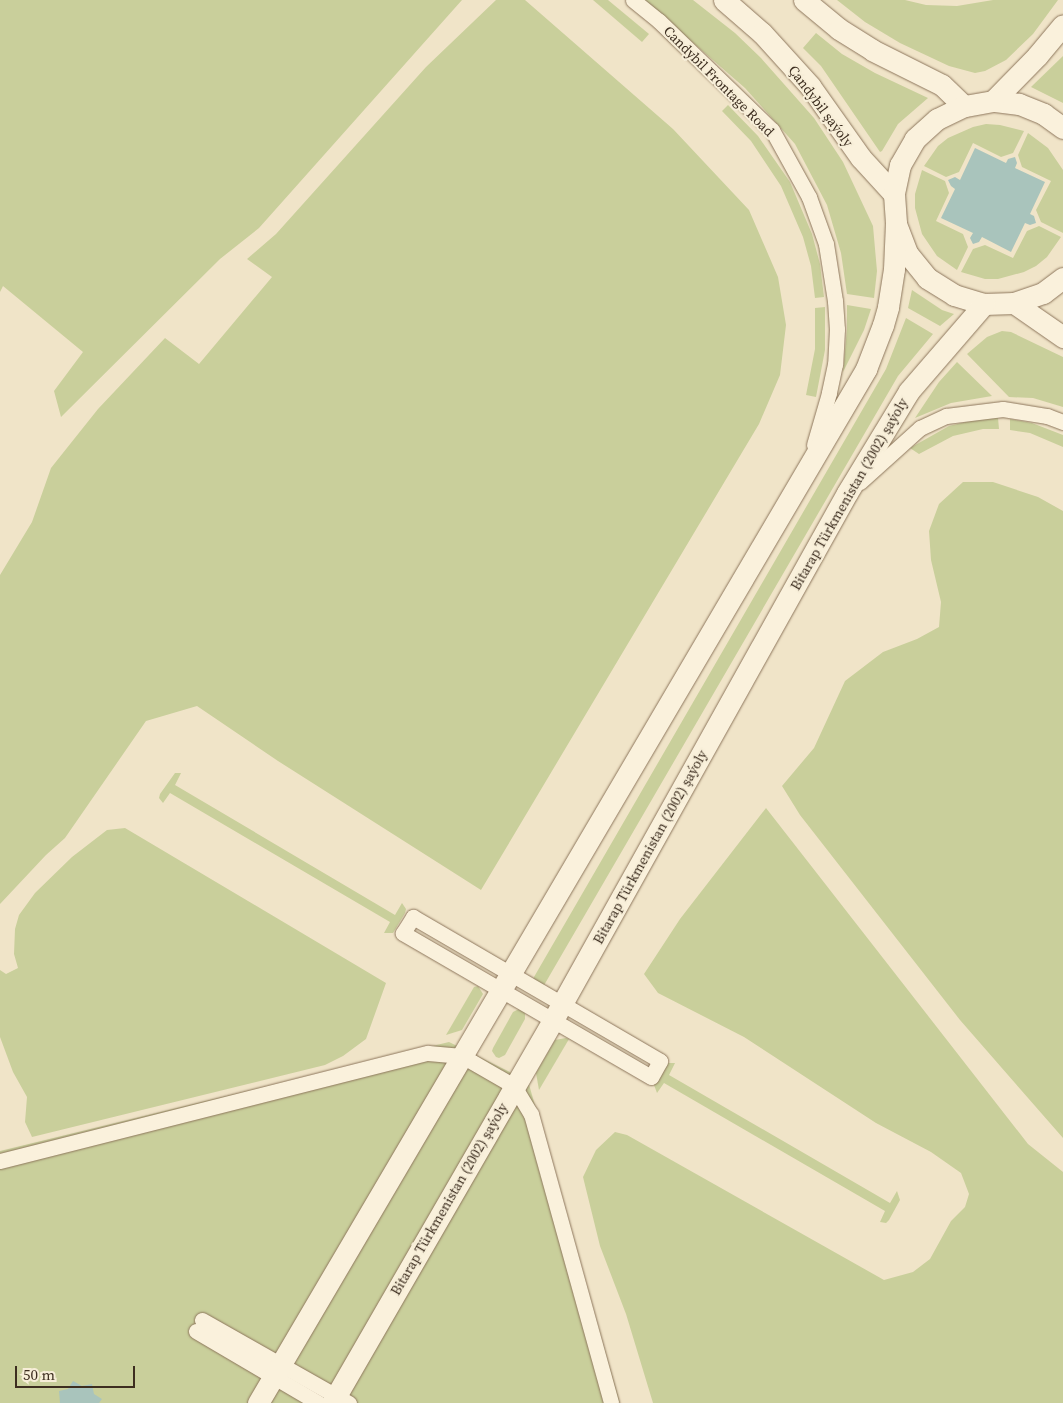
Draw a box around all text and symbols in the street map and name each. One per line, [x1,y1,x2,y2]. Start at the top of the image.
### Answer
street label: Candybil Frontage Road [660,22,778,140]
street label: Çandybil şaýoly [785,62,857,150]
street label: Bitarap Türkmenistan (2002) şaýoly [787,395,911,593]
street label: Bitarap Türkmenistan (2002) şaýoly [589,747,711,947]
street label: Bitarap Türkmenistan (2002) şaýoly [387,1100,511,1298]
scale bar [18,1356,138,1388]
text: 50 m [23,1364,55,1385]

